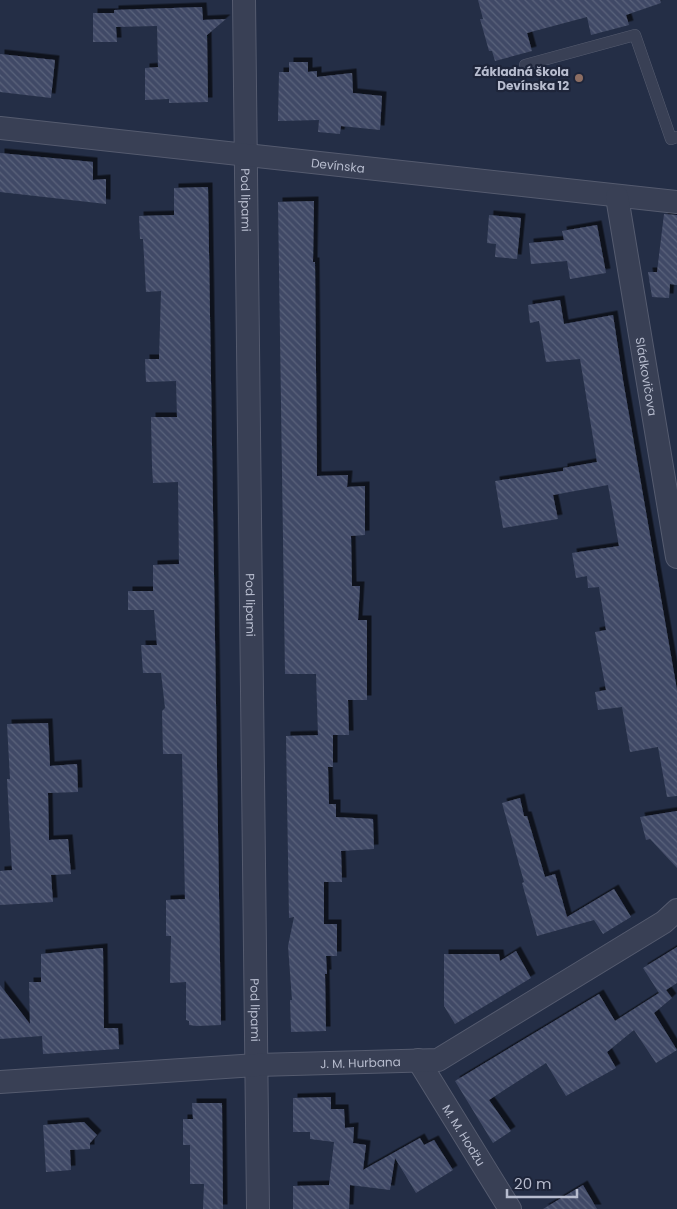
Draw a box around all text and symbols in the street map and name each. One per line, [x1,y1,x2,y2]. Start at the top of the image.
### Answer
place label: Základná škola Devínska 12 [474,63,569,94]
marker: Základná škola Devínska 12 [573,72,585,84]
street label: Devínska [310,154,366,176]
street label: Pod lipami [237,168,255,232]
street label: Sládkovičova [632,336,662,417]
street label: Pod lipami [242,573,260,637]
street label: Pod lipami [247,978,265,1042]
street label: J. M. Hurbana [320,1053,401,1072]
street label: M. M. Hodžu [439,1101,490,1169]
scale bar [507,1166,577,1198]
text: 20 m [514,1173,552,1194]

